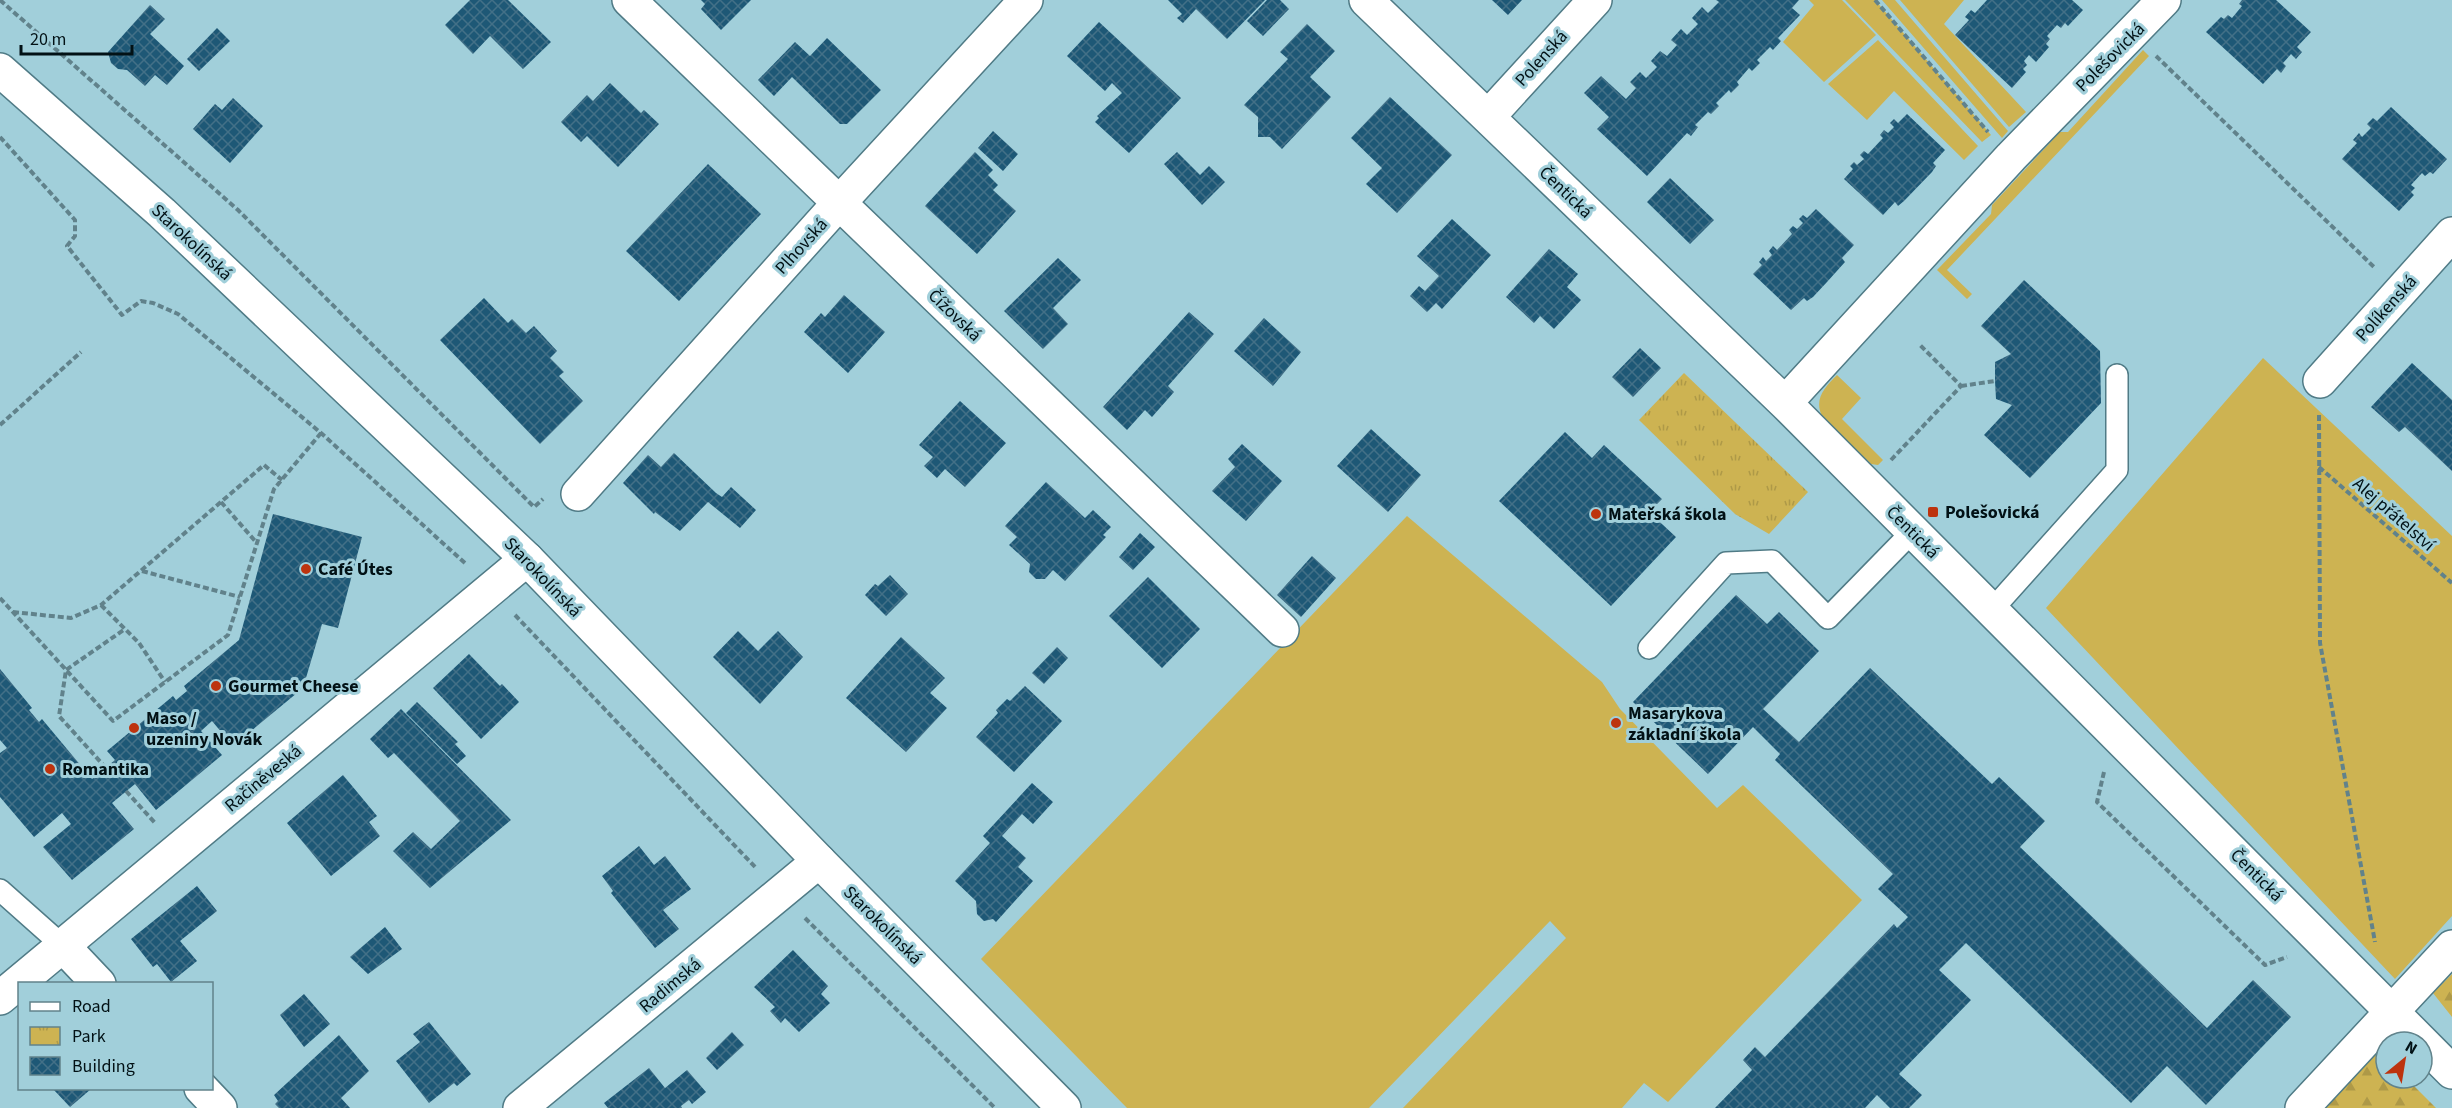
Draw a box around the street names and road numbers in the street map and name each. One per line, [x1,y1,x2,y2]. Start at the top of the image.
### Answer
street label: Polešovická [2070,17,2151,98]
street label: Polenská [1509,25,1573,92]
street label: Čentická [1533,161,1598,224]
street label: Starokolínská [146,198,238,286]
street label: Plhovská [769,213,833,280]
street label: Políkenská [2350,270,2423,347]
street label: Čížovská [922,284,987,347]
street label: Alej přátelství [2347,472,2441,557]
street label: Čentická [1881,500,1945,564]
street label: Starokolínská [498,532,587,623]
street label: Račiněveská [220,739,307,818]
street label: Čentická [2225,843,2289,907]
street label: Starokolínská [838,880,928,970]
street label: Radimská [634,952,707,1019]

